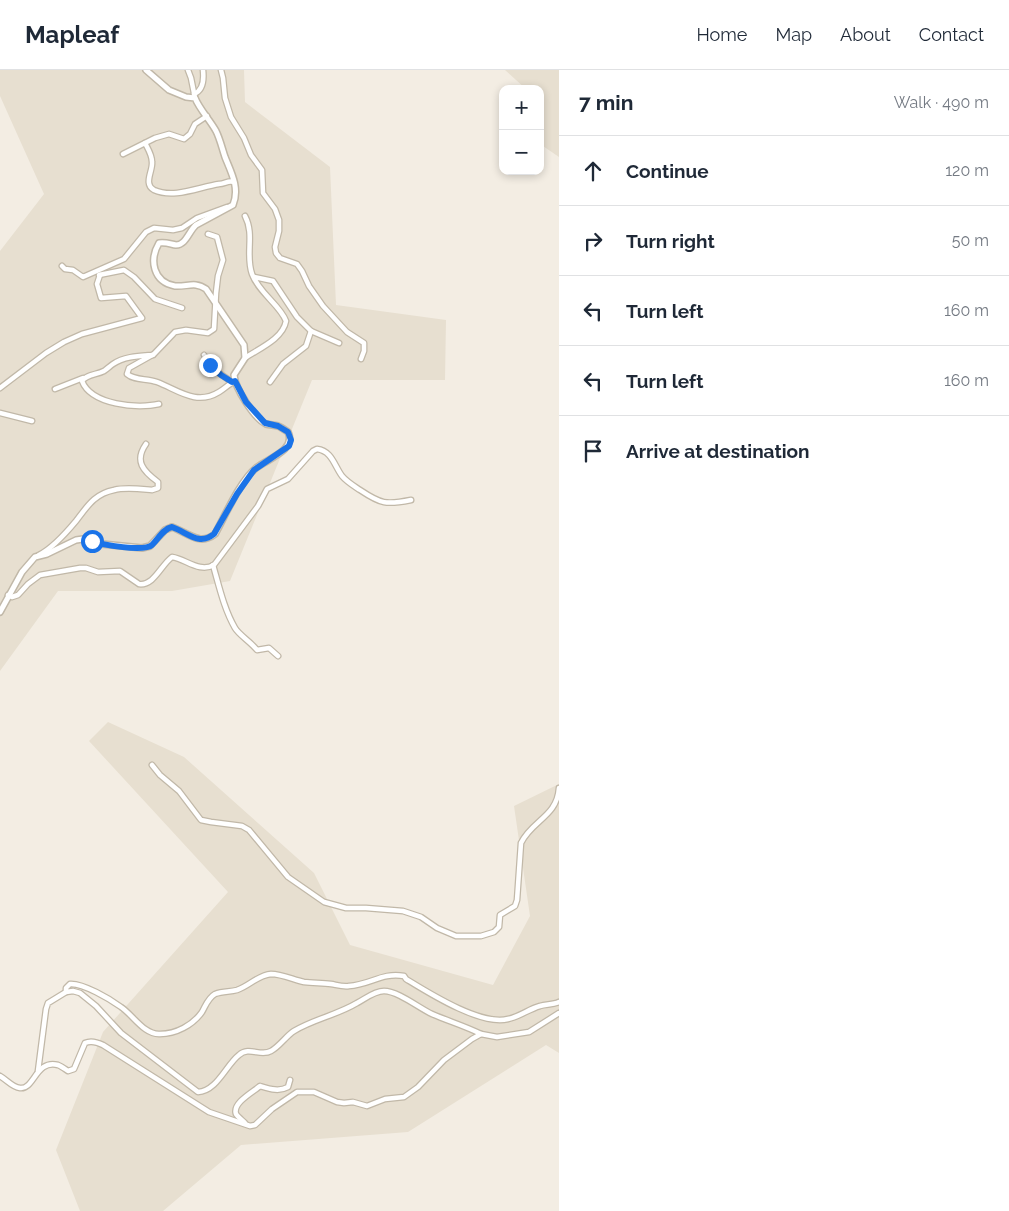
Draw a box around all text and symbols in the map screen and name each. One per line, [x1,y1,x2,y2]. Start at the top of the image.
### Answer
text: Mapleaf [25,20,119,49]
text: Home [696,24,747,45]
text: Map [775,24,812,45]
text: About [840,24,891,45]
text: Contact [919,24,984,45]
map controls [499,85,544,175]
button: + [499,85,544,130]
text: 7 min [579,90,633,115]
text: Walk · 490 m [894,93,989,112]
button: − [499,130,544,175]
icon: ahead [579,157,607,185]
text: Continue [626,160,709,182]
text: 120 m [945,161,989,180]
icon: right [579,227,607,255]
text: Turn right [626,230,715,252]
text: 50 m [952,231,989,250]
icon: left [579,297,607,325]
text: Turn left [626,300,703,322]
text: 160 m [944,301,989,320]
route end [199,354,222,377]
icon: left [579,367,607,395]
text: Turn left [626,370,703,392]
text: 160 m [944,371,989,390]
icon: arrive [579,437,607,465]
text: Arrive at destination [626,440,810,462]
route start [81,530,104,553]

